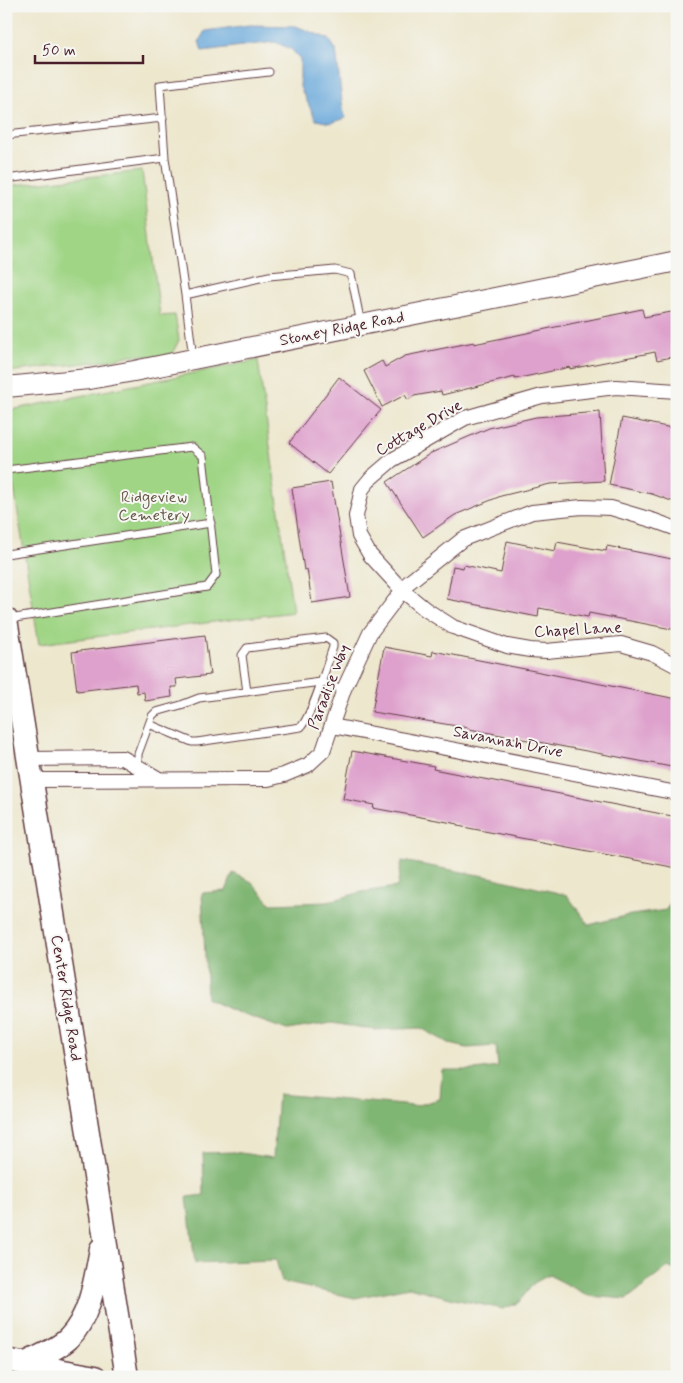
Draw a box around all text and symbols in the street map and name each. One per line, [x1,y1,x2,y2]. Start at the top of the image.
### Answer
scale bar [35,32,142,64]
text: 50 m [42,41,76,61]
street label: Stoney Ridge Road [278,307,406,351]
street label: Cottage Drive [372,395,466,461]
park label: Ridgeview Cemetery [118,487,190,526]
street label: Chapel Lane [533,617,623,643]
street label: Paradise Way [303,641,355,733]
street label: Savannah Drive [451,721,565,763]
street label: Center Ridge Road [46,933,86,1063]

